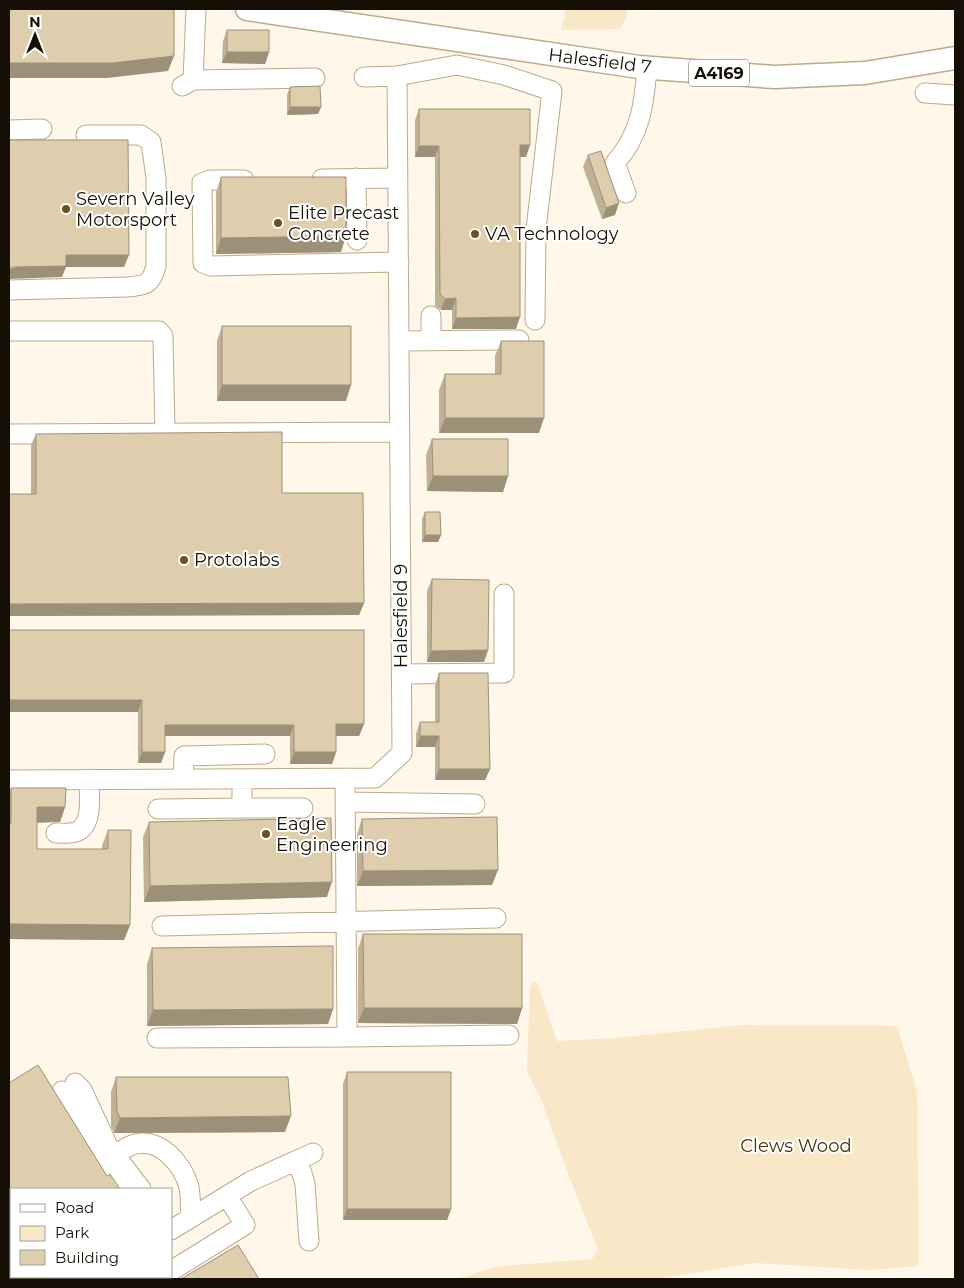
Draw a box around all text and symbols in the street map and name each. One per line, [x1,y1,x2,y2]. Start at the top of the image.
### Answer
north arrow [10,10,60,60]
text: N [29,13,41,31]
street label: Halesfield 7 [547,44,653,78]
road number: A4169 [689,59,749,86]
place label: Severn Valley Motorsport [76,188,195,231]
place label: Elite Precast Concrete [288,202,399,245]
marker: Severn Valley Motorsport [60,203,72,215]
marker: Elite Precast Concrete [272,217,284,229]
place label: VA Technology [485,223,619,245]
marker: VA Technology [469,228,481,240]
place label: Protolabs [194,549,280,571]
marker: Protolabs [178,554,190,566]
street label: Halesfield 9 [390,564,412,668]
place label: Eagle Engineering [276,813,388,856]
marker: Eagle Engineering [260,828,272,840]
park label: Clews Wood [740,1135,852,1157]
legend [10,1188,172,1278]
text: Road [55,1198,94,1217]
text: Park [55,1223,89,1242]
text: Building [55,1248,119,1267]

